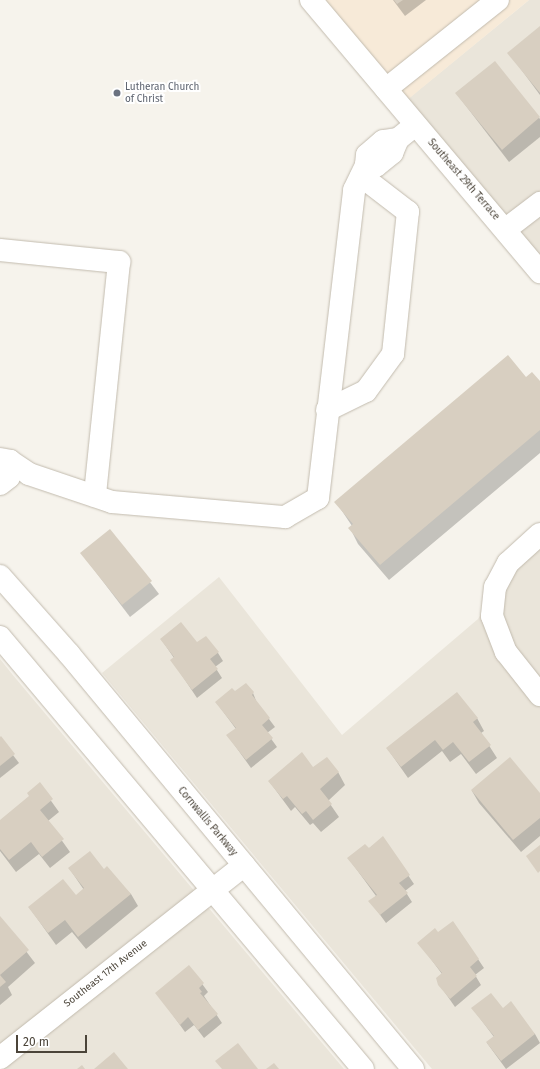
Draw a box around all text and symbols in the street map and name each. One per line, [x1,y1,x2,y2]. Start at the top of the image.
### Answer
place label: Lutheran Church of Christ [125,81,199,104]
marker: Lutheran Church of Christ [112,88,122,98]
street label: Southeast 29th Terrace [425,137,501,223]
street label: Cornwallis Parkway [175,785,239,859]
street label: Southeast 17th Avenue [62,938,150,1010]
scale bar [18,1027,89,1053]
text: 20 m [23,1035,49,1049]

